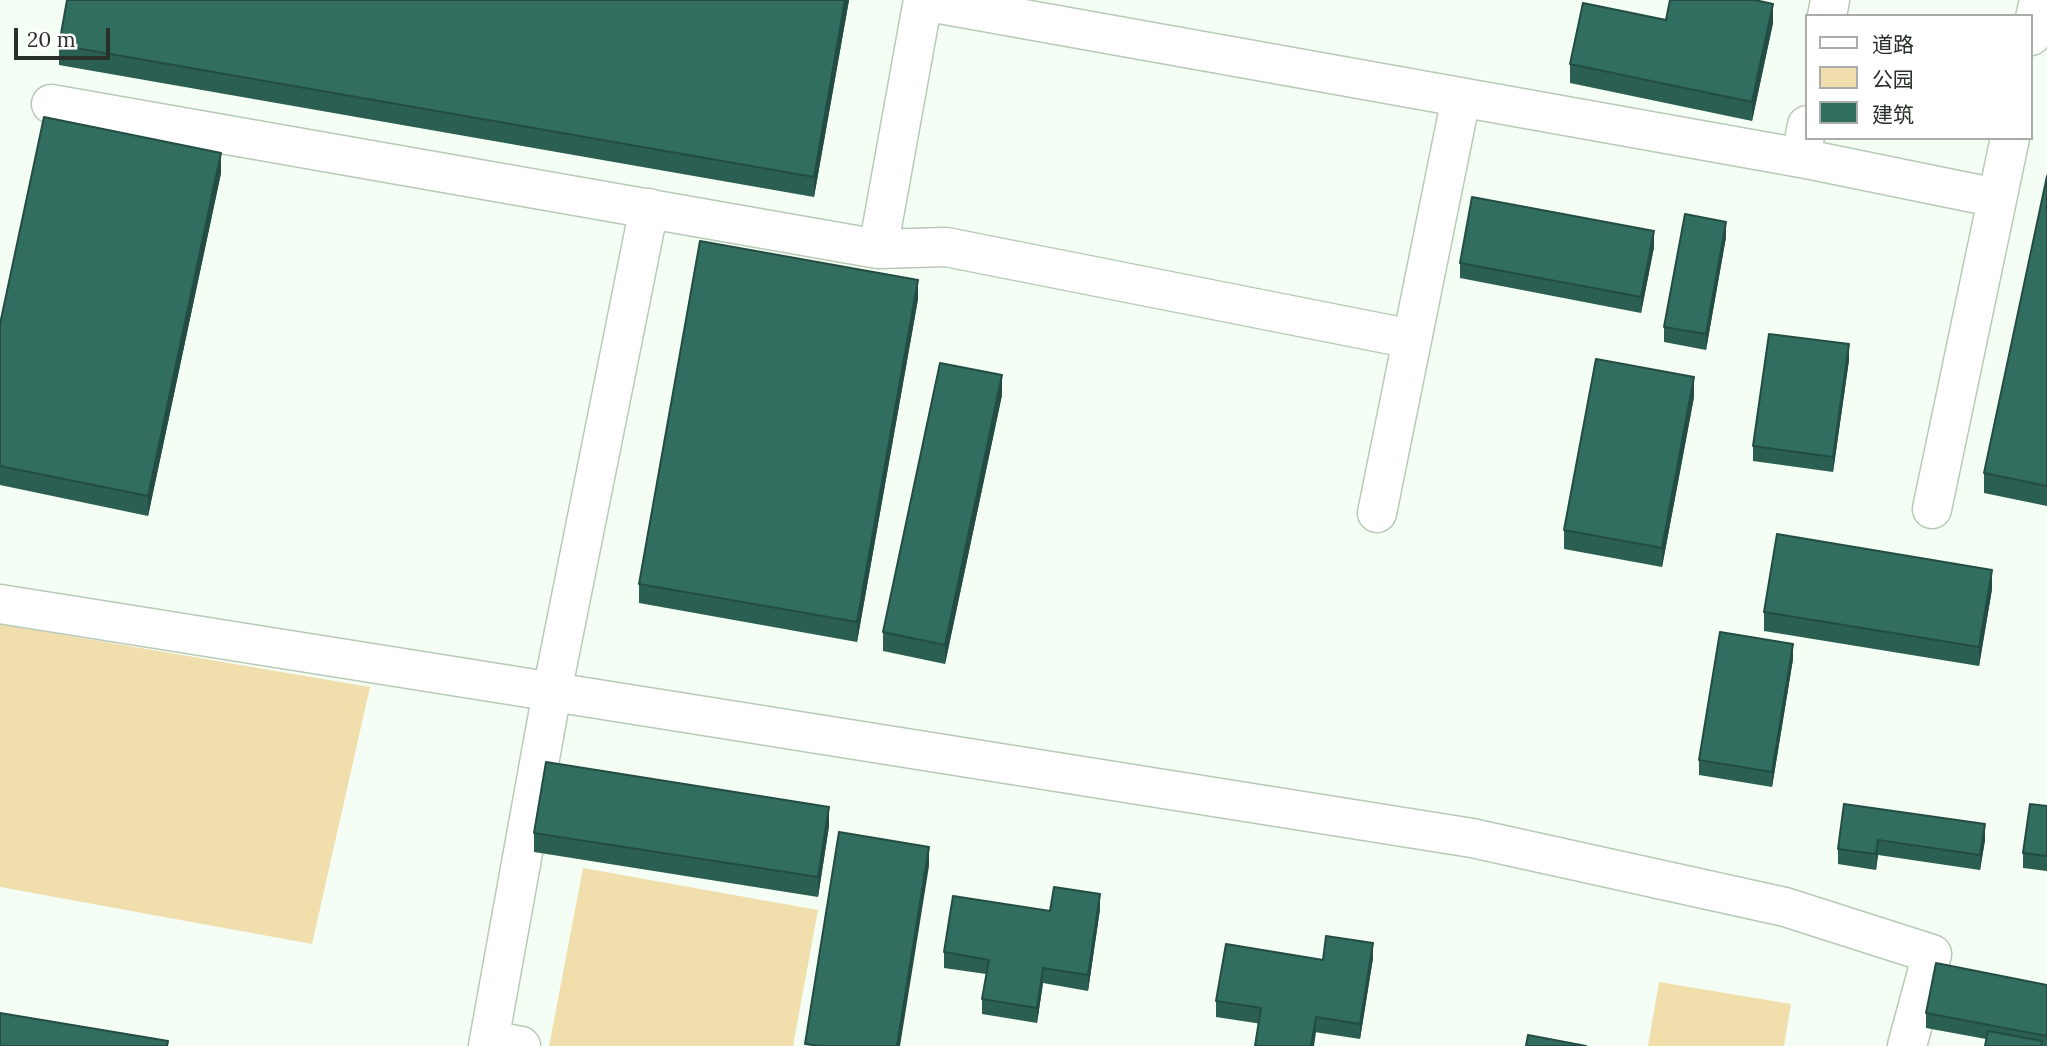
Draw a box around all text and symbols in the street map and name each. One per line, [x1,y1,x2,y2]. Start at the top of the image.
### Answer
scale bar [18,14,114,58]
legend [1806,14,2033,140]
text: 20 m [27,26,76,53]
text: 道路 [1872,31,1914,58]
text: 公园 [1872,66,1914,93]
text: 建筑 [1872,101,1914,128]

